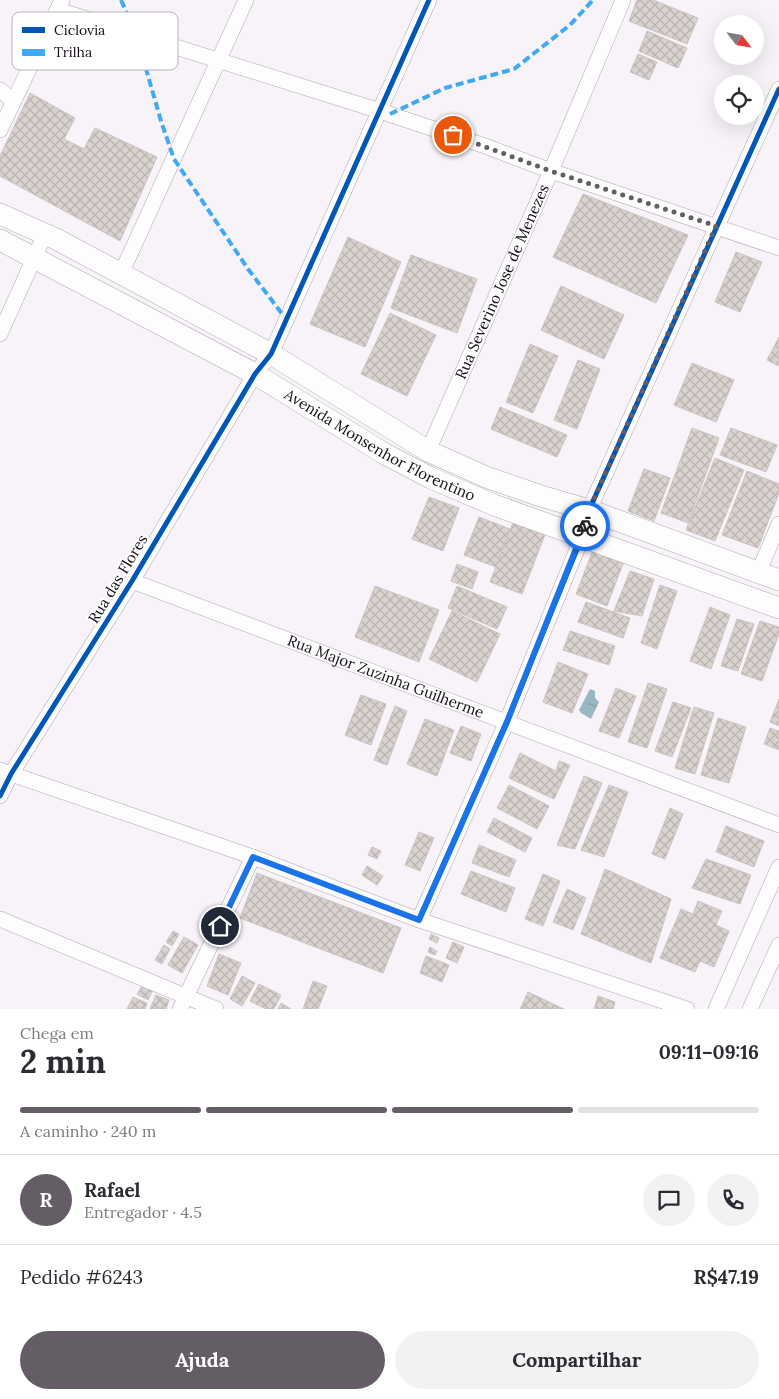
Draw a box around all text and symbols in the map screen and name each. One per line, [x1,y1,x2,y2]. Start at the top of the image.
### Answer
legend [12,12,178,70]
north arrow [714,15,764,65]
map controls [714,15,764,125]
text: Ciclovia [54,21,105,39]
text: Trilha [54,43,92,61]
button: locate [714,75,764,125]
pin [432,114,474,156]
icon: bag [439,121,467,149]
street label: Rua Severino Jose de Menezes [451,181,553,382]
street label: Avenida Monsenhor Florentino [280,384,478,505]
courier [560,501,610,551]
icon: bike [571,512,599,540]
street label: Rua das Flores [84,531,152,627]
street label: Rua Major Zuzinha Guilherme [285,630,487,722]
pin [199,905,241,947]
icon: home [206,912,234,940]
text: Chega em [20,1023,94,1043]
text: 09:11–09:16 [659,1040,759,1064]
text: 2 min [20,1041,106,1082]
text: A caminho · 240 m [20,1121,156,1141]
button: chat [643,1174,695,1226]
button: phone [707,1174,759,1226]
text: Rafael [84,1178,141,1202]
text: R [39,1188,53,1212]
text: Entregador · 4.5 [84,1202,202,1222]
text: Pedido #6243 [20,1265,143,1289]
text: R$47.19 [694,1265,759,1289]
button: Ajuda [20,1331,385,1389]
button: Compartilhar [395,1331,759,1389]

